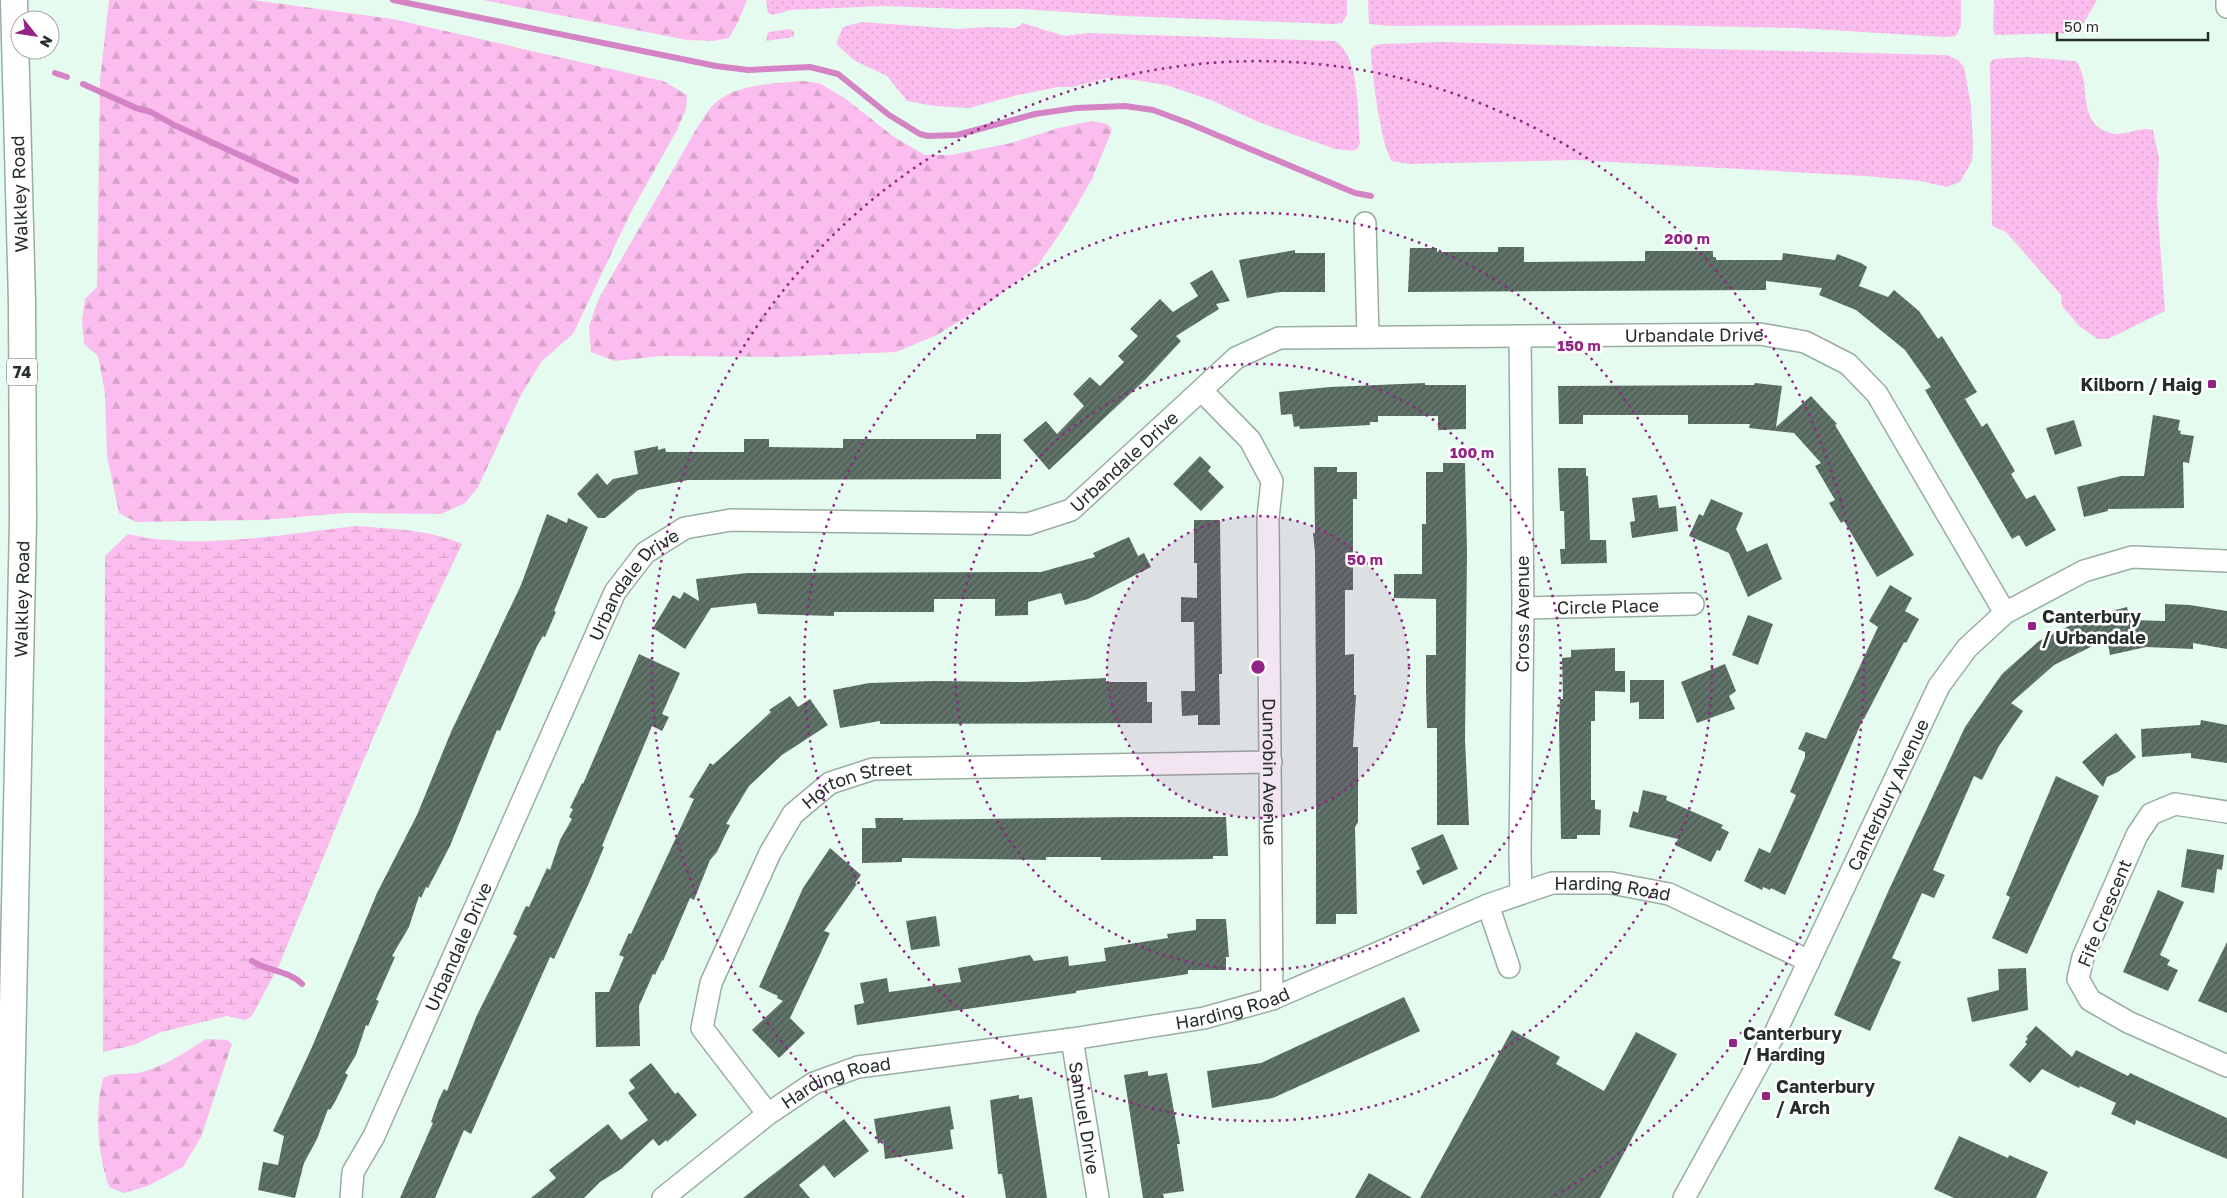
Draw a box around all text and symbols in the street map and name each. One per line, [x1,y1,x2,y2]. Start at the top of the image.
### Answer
north arrow [10,10,60,60]
scale bar [2057,10,2208,42]
text: 50 m [2064,17,2099,35]
text: N [37,33,57,51]
street label: Walkley Road [6,135,32,253]
text: 200 m [1664,229,1710,247]
street label: Urbandale Drive [1625,323,1764,346]
text: 150 m [1557,336,1601,354]
road number: 74 [7,358,37,386]
place label: Kilborn / Haig [2080,373,2202,395]
marker: Kilborn / Haig [2206,378,2218,390]
street label: Urbandale Drive [1065,406,1182,516]
text: 100 m [1450,443,1494,461]
street label: Urbandale Drive [584,524,683,644]
street label: Walkley Road [9,540,34,658]
text: 50 m [1347,550,1383,568]
street label: Cross Avenue [1511,556,1533,673]
street label: Circle Place [1557,594,1659,618]
place label: Canterbury / Urbandale [2042,605,2146,648]
marker: Canterbury / Urbandale [2026,620,2038,632]
centre of rings [1249,658,1267,676]
street label: Dunrobin Avenue [1258,698,1282,845]
street label: Canterbury Avenue [1842,715,1933,874]
street label: Horton Street [797,757,913,813]
street label: Fife Crescent [2072,856,2136,970]
street label: Harding Road [1554,872,1673,905]
street label: Urbandale Drive [420,879,496,1014]
street label: Harding Road [1174,982,1293,1033]
place label: Canterbury / Harding [1743,1022,1842,1065]
marker: Canterbury / Harding [1727,1037,1739,1049]
street label: Harding Road [777,1052,892,1113]
street label: Samuel Drive [1065,1060,1105,1176]
place label: Canterbury / Arch [1776,1075,1875,1118]
marker: Canterbury / Arch [1760,1090,1772,1102]

